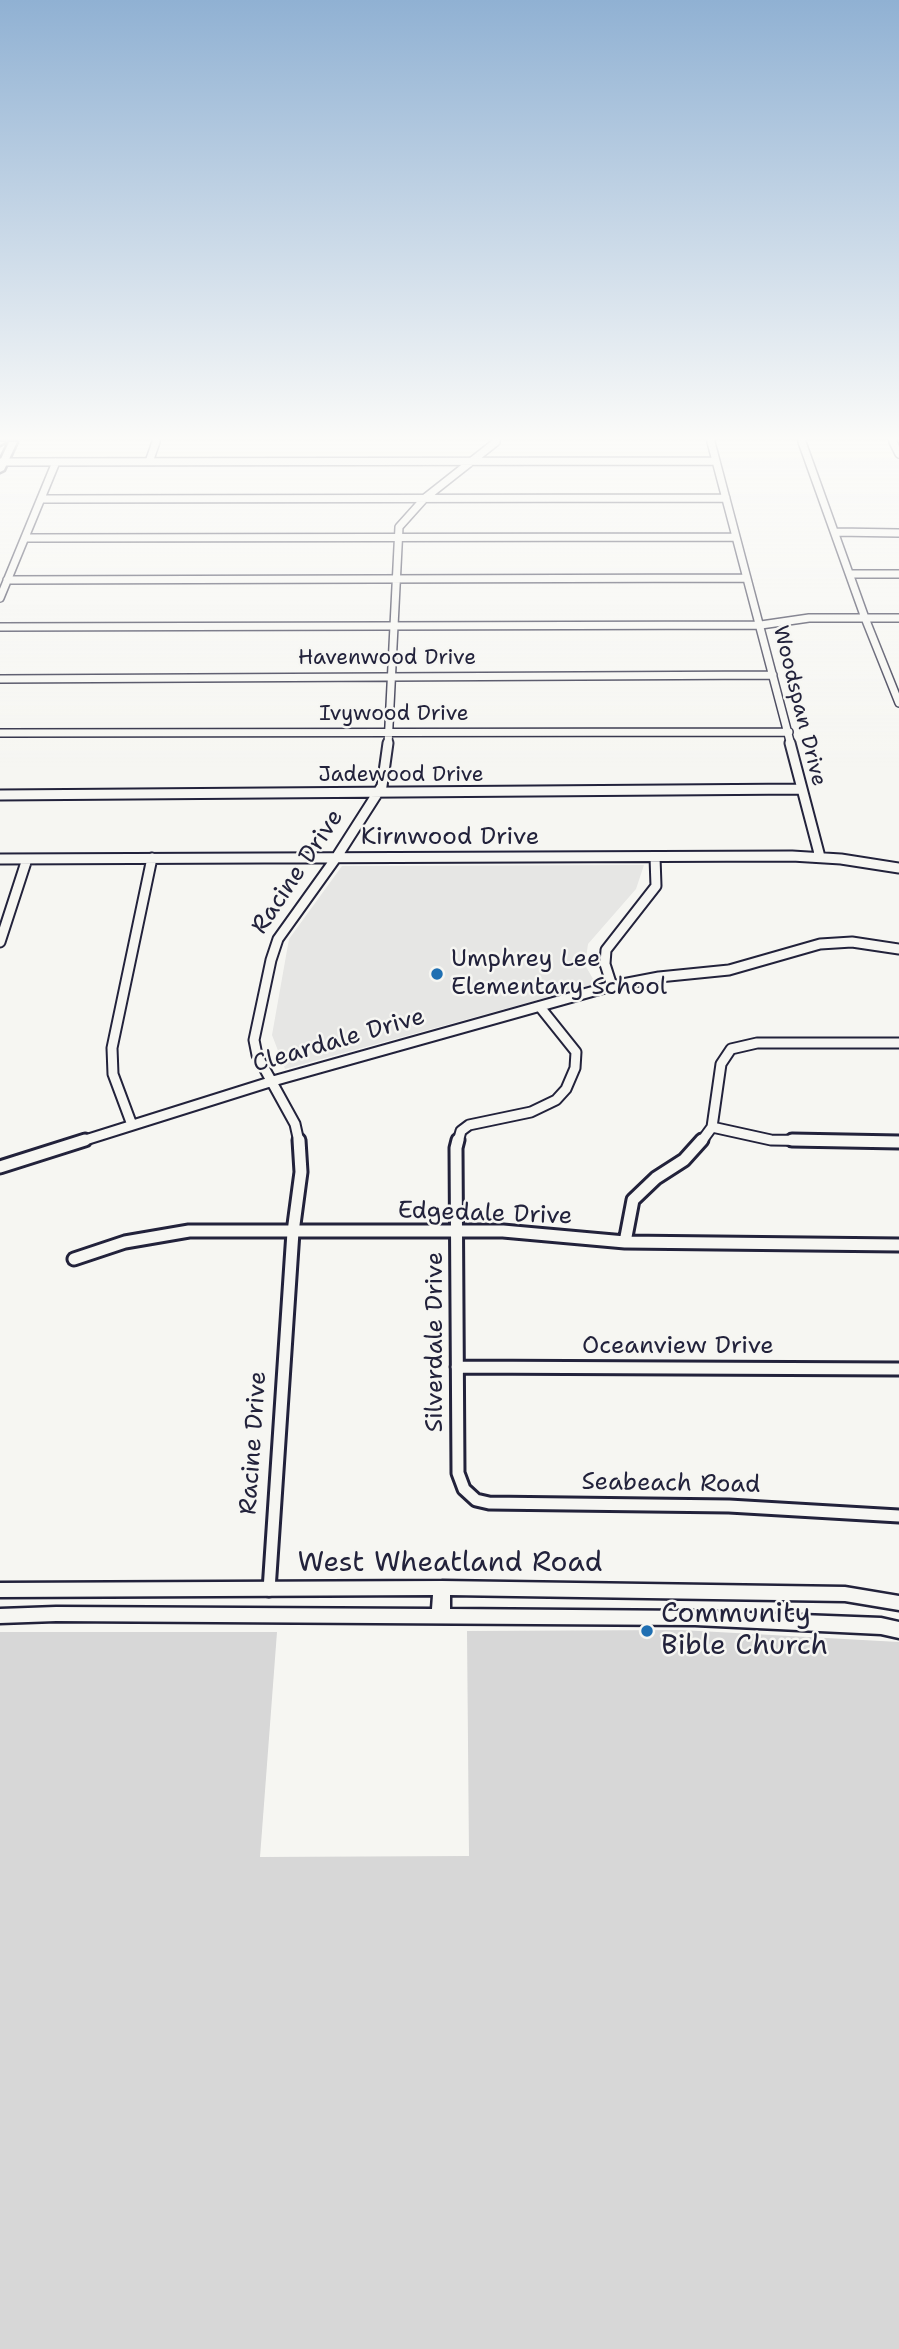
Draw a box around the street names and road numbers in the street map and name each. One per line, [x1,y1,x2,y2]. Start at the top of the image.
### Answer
street label: Woodspan Drive [767,623,831,789]
street label: Havenwood Drive [298,646,476,672]
street label: Ivywood Drive [319,702,469,728]
street label: Jadewood Drive [318,763,484,789]
street label: Racine Drive [246,804,350,940]
street label: Kirnwood Drive [361,824,539,852]
street label: Cleardale Drive [250,1003,428,1079]
street label: Edgedale Drive [397,1197,573,1231]
street label: Silverdale Drive [422,1252,450,1432]
street label: Oceanview Drive [582,1333,774,1361]
street label: Racine Drive [235,1370,273,1516]
street label: Seabeach Road [581,1468,761,1500]
street label: West Wheatland Road [298,1547,602,1581]

